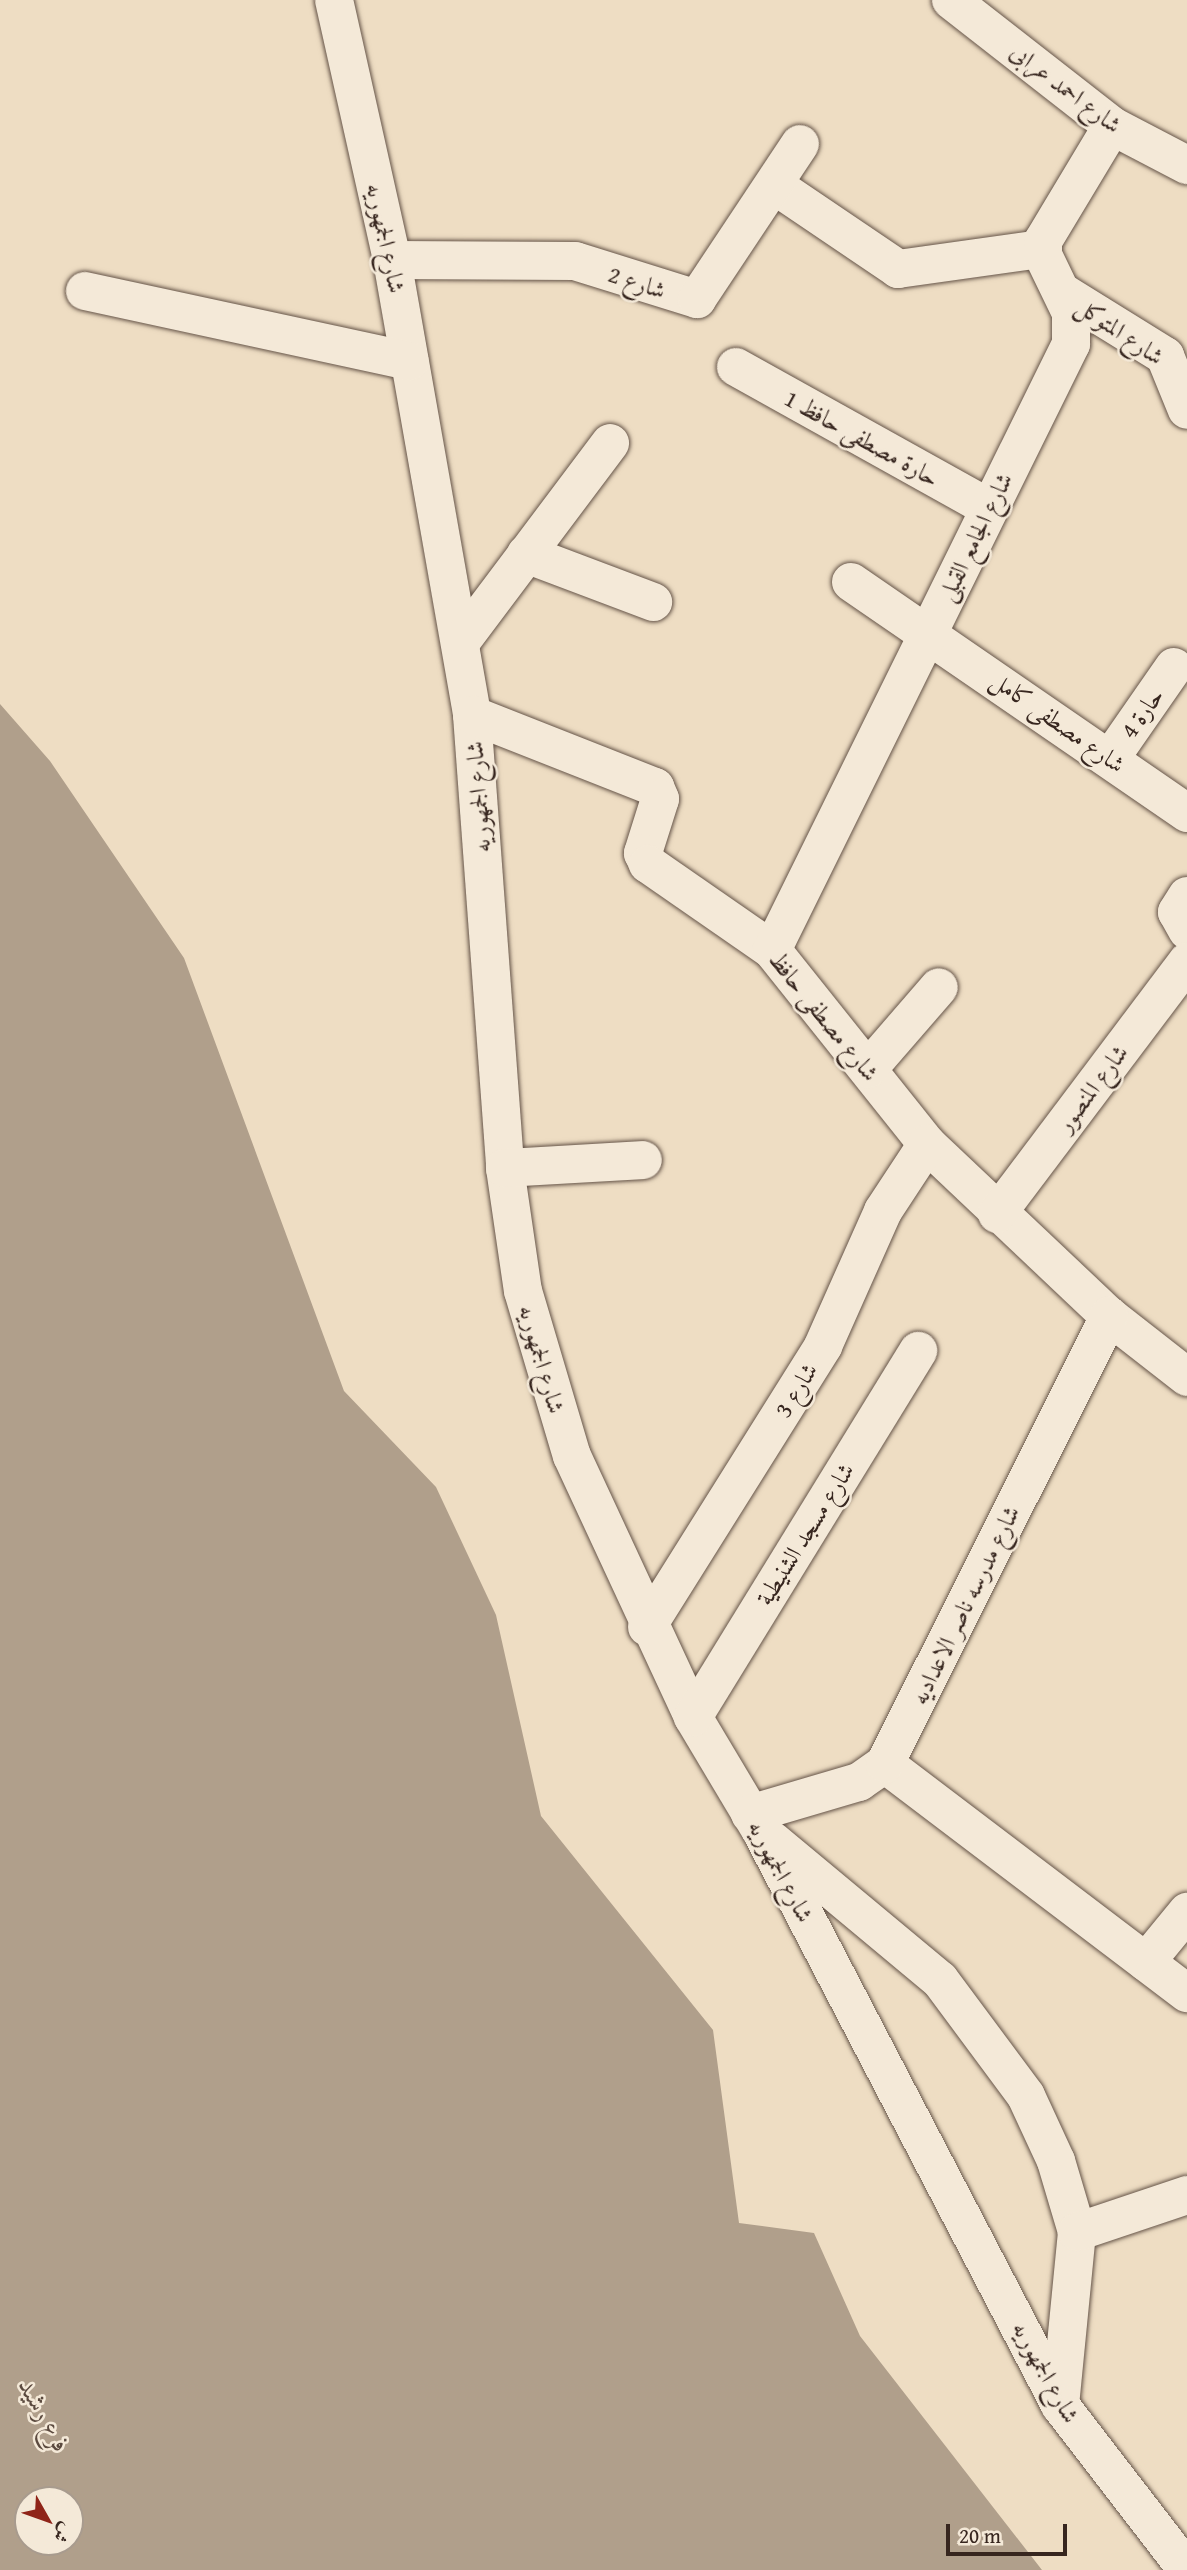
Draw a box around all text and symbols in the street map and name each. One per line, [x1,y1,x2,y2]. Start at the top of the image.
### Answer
street label: شارع احمد عرابى [1005,37,1127,139]
street label: شارع الجمهوريه [360,180,412,296]
street label: شارع 2 [605,259,669,305]
street label: شارع المتوكل [1071,291,1169,371]
street label: حارة مصطفى حافظ 1 [780,384,944,492]
street label: شارع الجامع القبلى [931,468,1019,606]
street label: شارع مصطفى كامل [985,665,1131,779]
street label: حارة 4 [1114,682,1170,744]
street label: شارع الجمهوريه [460,740,496,854]
street label: شارع مصطفى حافظ [763,945,885,1087]
street label: شارع المنصور [1050,1039,1134,1137]
street label: شارع الجمهوريه [513,1301,571,1417]
street label: شارع 3 [768,1358,824,1422]
street label: شارع مسجد الشنيطية [750,1458,860,1610]
street label: شارع مدرسه ناصر الاعداديه [904,1501,1026,1709]
street label: شارع الجمهوريه [742,1815,820,1927]
street label: شارع الجمهوريه [1006,2316,1086,2428]
water label: فرع رشيد [12,2373,78,2457]
north arrow [14,2486,84,2556]
scale bar [949,2510,1070,2554]
text: ش [47,2517,80,2549]
text: 20 m [959,2520,1001,2551]

